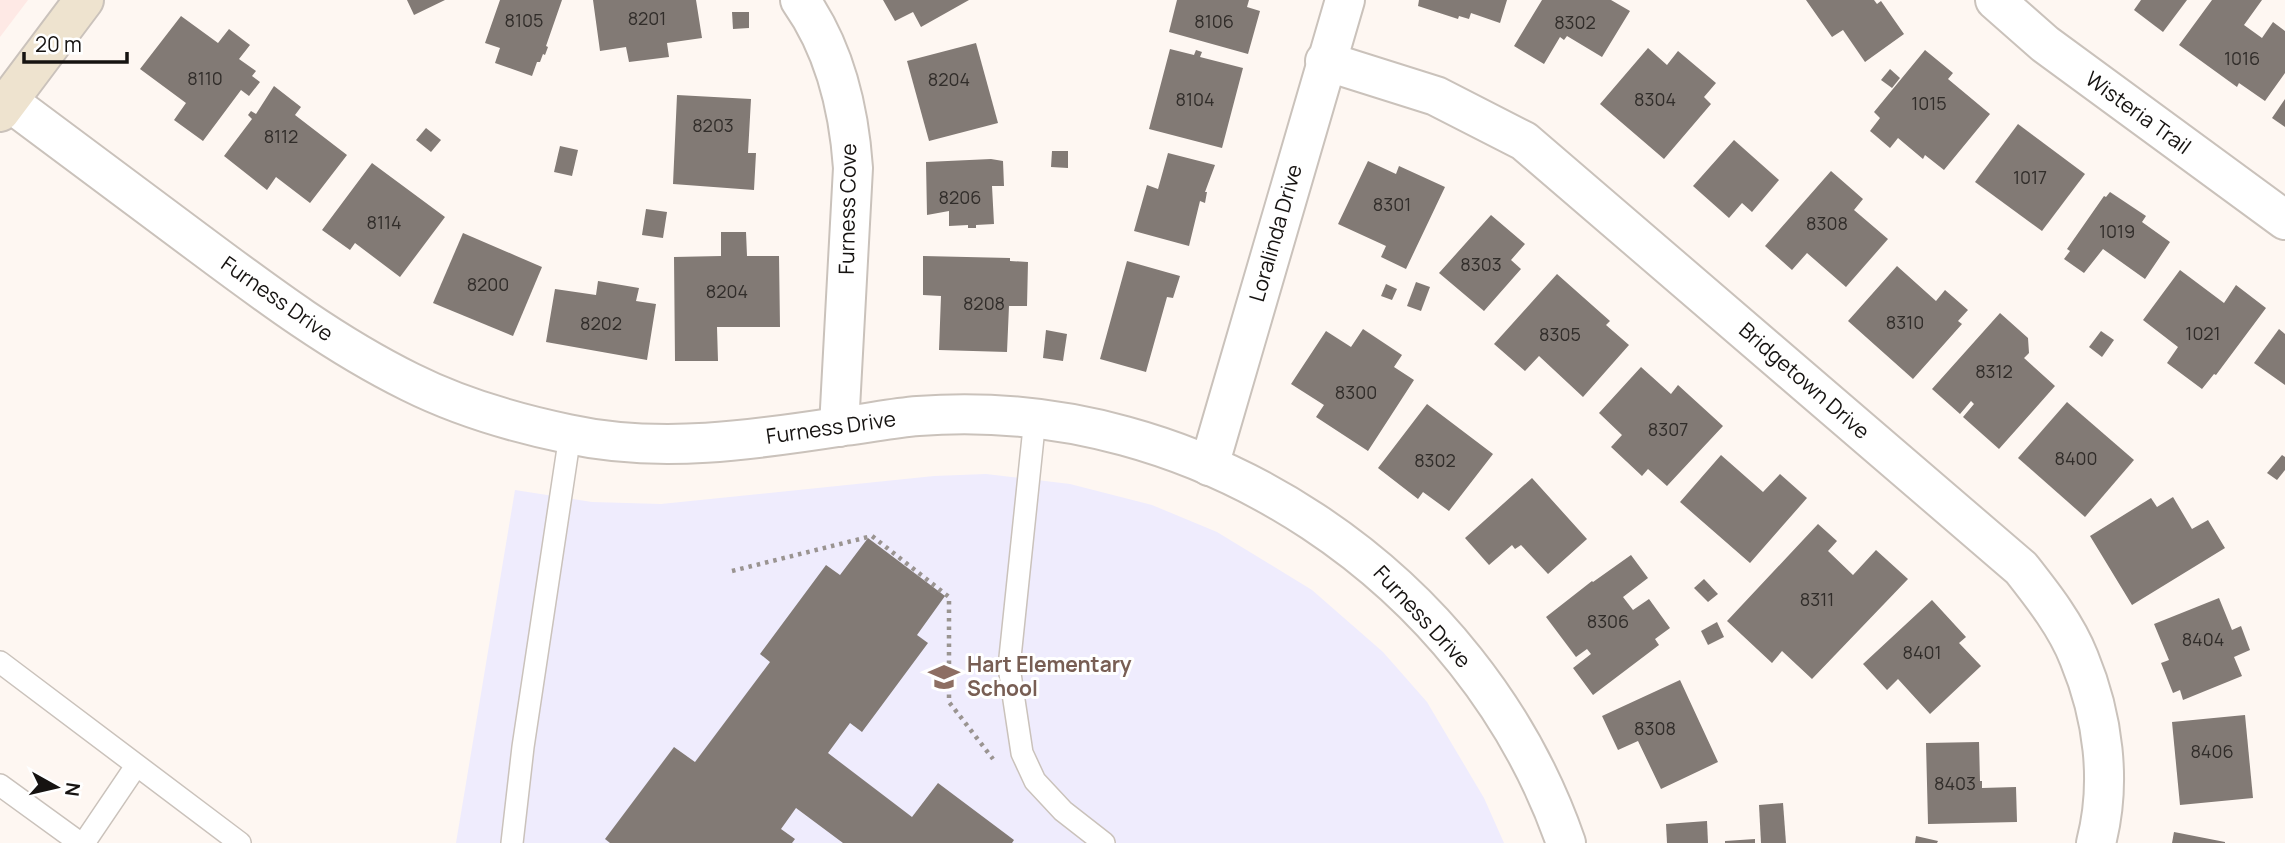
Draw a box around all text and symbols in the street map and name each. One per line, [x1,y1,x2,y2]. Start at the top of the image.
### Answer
house number: 8201 [628,6,666,30]
house number: 8105 [505,8,543,32]
house number: 8106 [1194,9,1234,33]
house number: 8302 [1554,10,1596,34]
scale bar [24,21,128,65]
text: 20 m [35,30,82,58]
house number: 1016 [2224,46,2260,70]
street label: Wisteria Trail [2080,64,2197,160]
house number: 8110 [187,66,223,90]
house number: 8204 [928,67,970,91]
house number: 8104 [1175,87,1215,111]
house number: 8304 [1634,87,1676,111]
house number: 1015 [1911,91,1947,115]
house number: 8203 [692,113,734,137]
house number: 8112 [264,124,298,148]
street label: Furness Cove [832,143,862,275]
street label: Loralinda Drive [1242,161,1308,305]
house number: 1017 [2013,165,2047,189]
house number: 8206 [939,185,981,209]
house number: 8301 [1373,192,1411,216]
house number: 8114 [366,210,402,234]
house number: 8308 [1806,211,1848,235]
house number: 1019 [2099,219,2135,243]
street label: Furness Drive [216,249,339,347]
house number: 8303 [1460,252,1502,276]
house number: 8200 [467,272,509,296]
house number: 8204 [706,279,748,303]
house number: 8208 [963,291,1005,315]
house number: 8310 [1886,310,1924,334]
house number: 8202 [580,311,622,335]
street label: Bridgetown Drive [1733,316,1876,445]
house number: 1021 [2185,321,2221,345]
house number: 8305 [1539,322,1581,346]
house number: 8312 [1975,359,2013,383]
house number: 8300 [1335,380,1377,404]
street label: Furness Drive [764,404,898,450]
house number: 8307 [1648,417,1688,441]
house number: 8400 [2054,446,2098,470]
house number: 8302 [1414,448,1456,472]
street label: Furness Drive [1368,559,1478,674]
house number: 8311 [1800,587,1834,611]
house number: 8306 [1587,609,1629,633]
house number: 8404 [2182,627,2224,651]
house number: 8401 [1902,640,1942,664]
place label: Hart Elementary School [967,650,1132,702]
school or university icon: Hart Elementary School [927,660,961,694]
house number: 8308 [1634,716,1676,740]
house number: 8406 [2190,739,2234,763]
north arrow [21,752,91,822]
house number: 8403 [1934,771,1976,795]
text: N [59,781,87,798]

